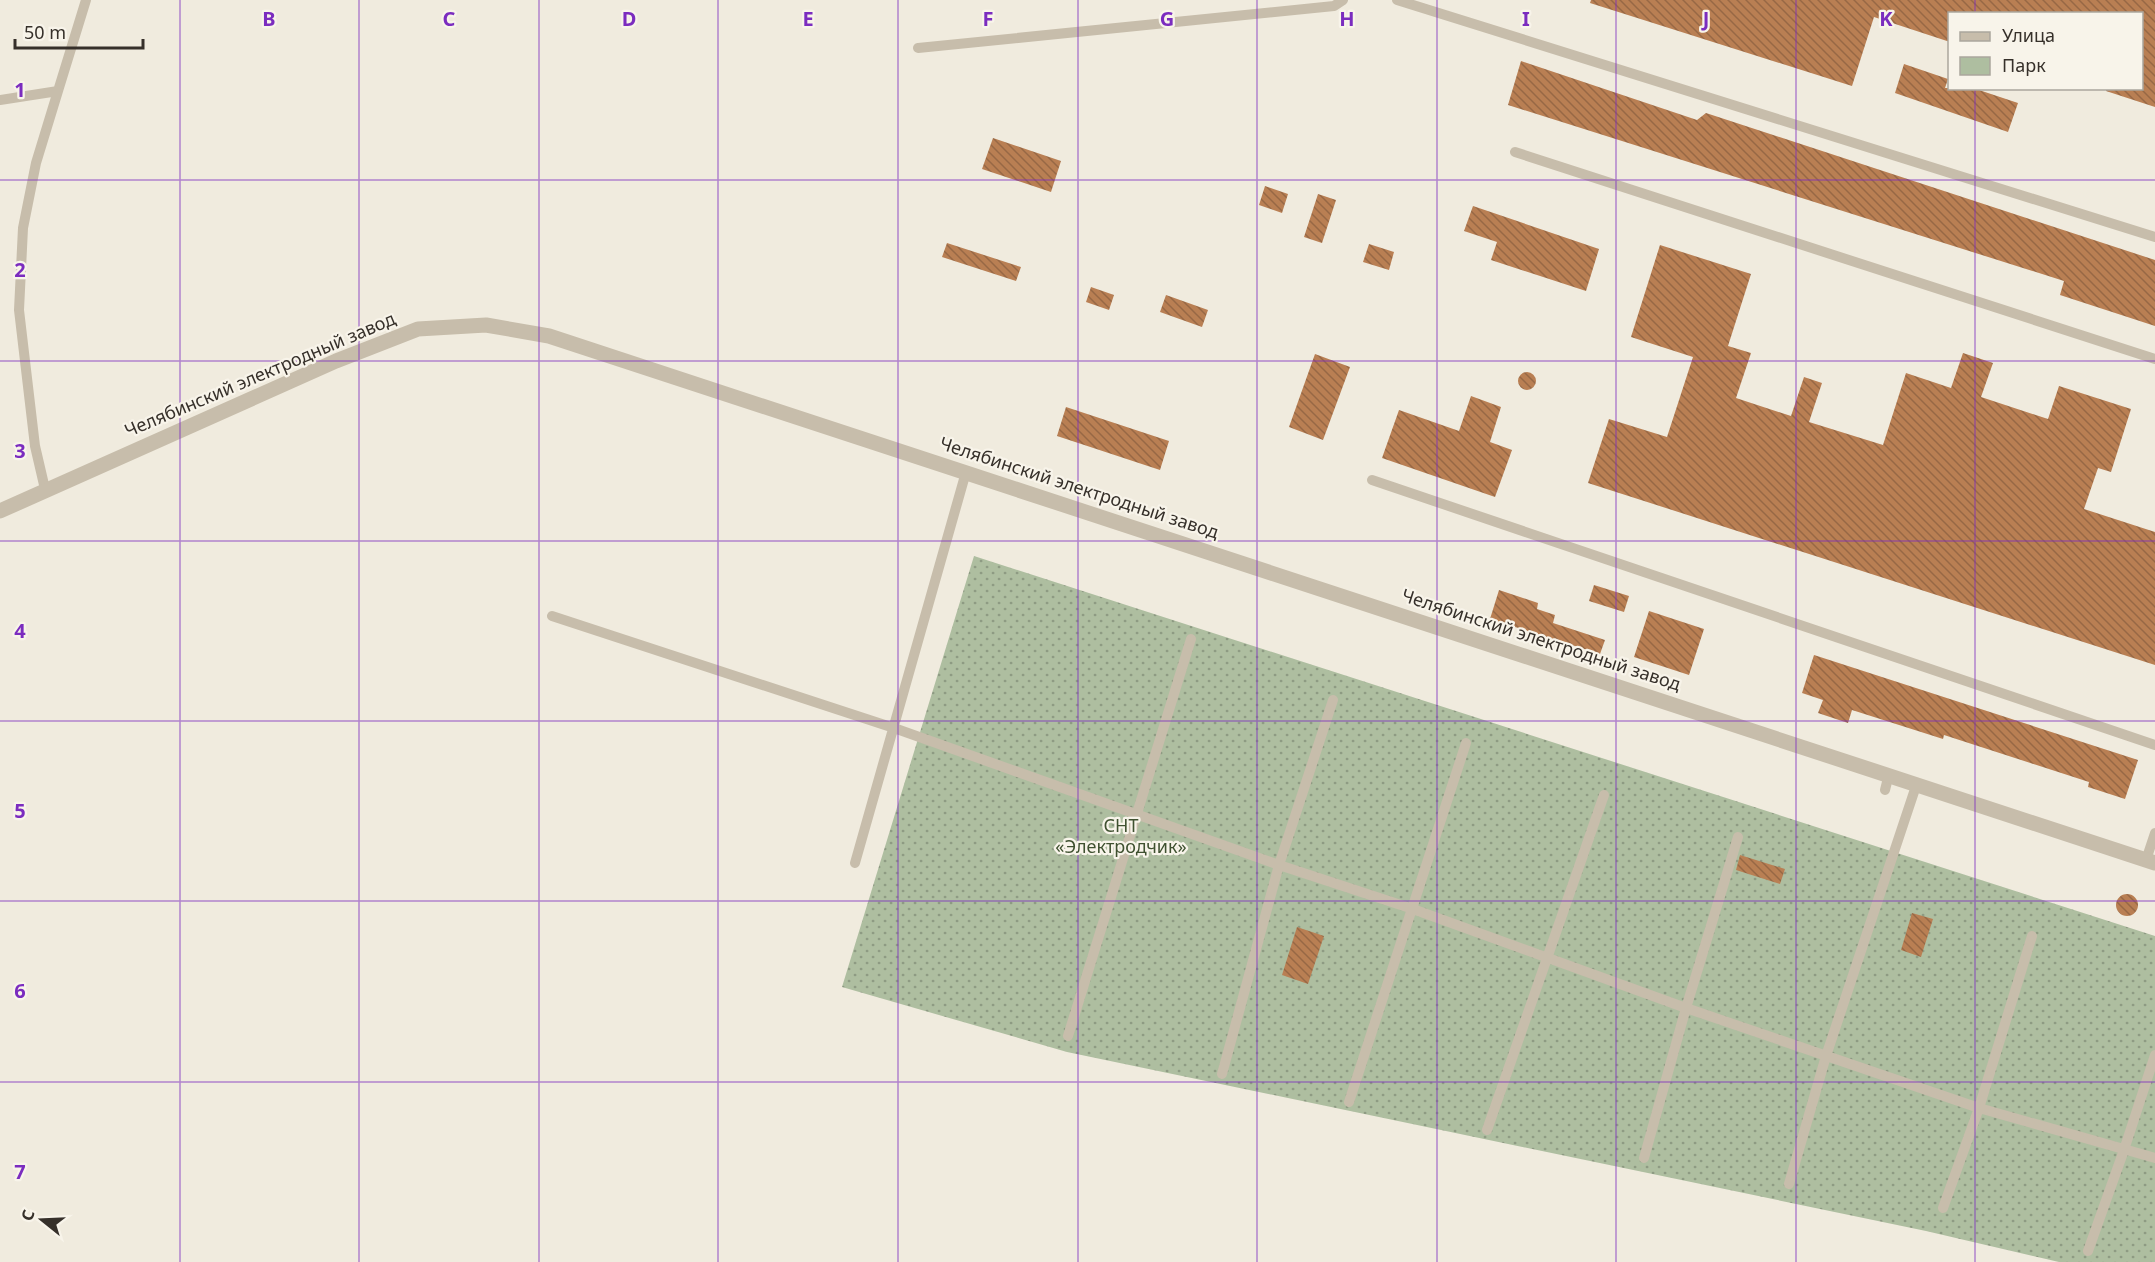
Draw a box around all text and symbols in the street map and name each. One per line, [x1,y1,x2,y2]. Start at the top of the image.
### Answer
text: B [262,5,276,32]
text: C [443,5,456,32]
text: D [622,5,636,32]
text: E [802,5,814,32]
text: F [983,5,993,32]
text: G [1160,5,1174,32]
text: H [1339,5,1355,32]
text: I [1522,5,1530,32]
text: J [1701,5,1709,32]
text: K [1879,5,1893,32]
scale bar [15,12,142,50]
legend [1948,12,2143,90]
text: 50 m [24,20,66,44]
text: Улица [2002,23,2055,47]
text: Парк [2002,53,2046,77]
text: 1 [14,76,26,103]
text: 2 [14,256,26,283]
street label: Челябинский электродный завод [120,306,399,442]
street label: Челябинский электродный завод [937,431,1222,544]
text: 3 [14,437,26,464]
street label: Челябинский электродный завод [1399,583,1684,696]
text: 4 [14,617,26,644]
text: 5 [14,797,26,824]
park label: СНТ «Электродчик» [1055,813,1187,858]
text: 6 [14,977,26,1004]
text: 7 [14,1158,26,1185]
north arrow [12,1190,72,1250]
text: С [16,1207,40,1224]

